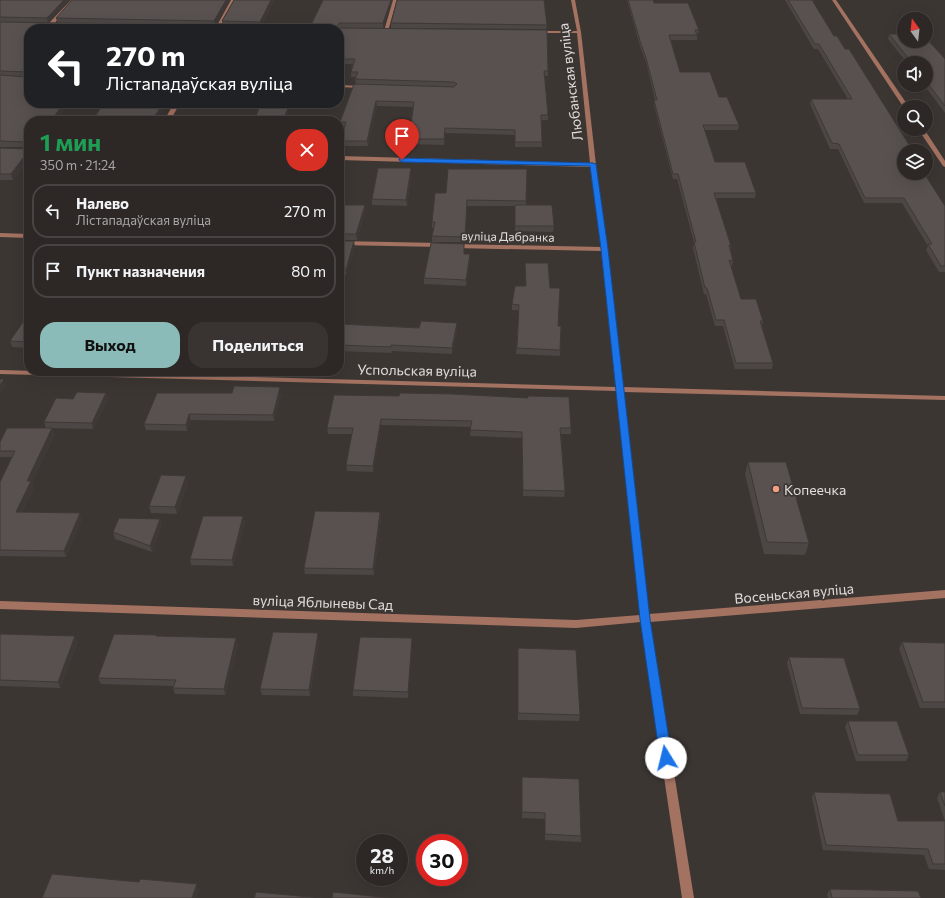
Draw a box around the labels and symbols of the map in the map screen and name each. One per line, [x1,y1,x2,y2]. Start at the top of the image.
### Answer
north arrow [897,12,933,48]
street label: Любанская вуліца [554,22,586,142]
pin [385,119,419,160]
street label: вуліца Дабранка [461,228,555,244]
street label: Успольская вуліца [357,360,477,380]
place label: Копеечка [784,481,846,498]
marker: Копеечка [771,484,781,494]
street label: Восеньская вуліца [734,579,854,607]
street label: вуліца Яблыневы Сад [252,591,394,613]
position arrow [645,737,687,779]
speed limit sign: 30 [416,834,468,886]

